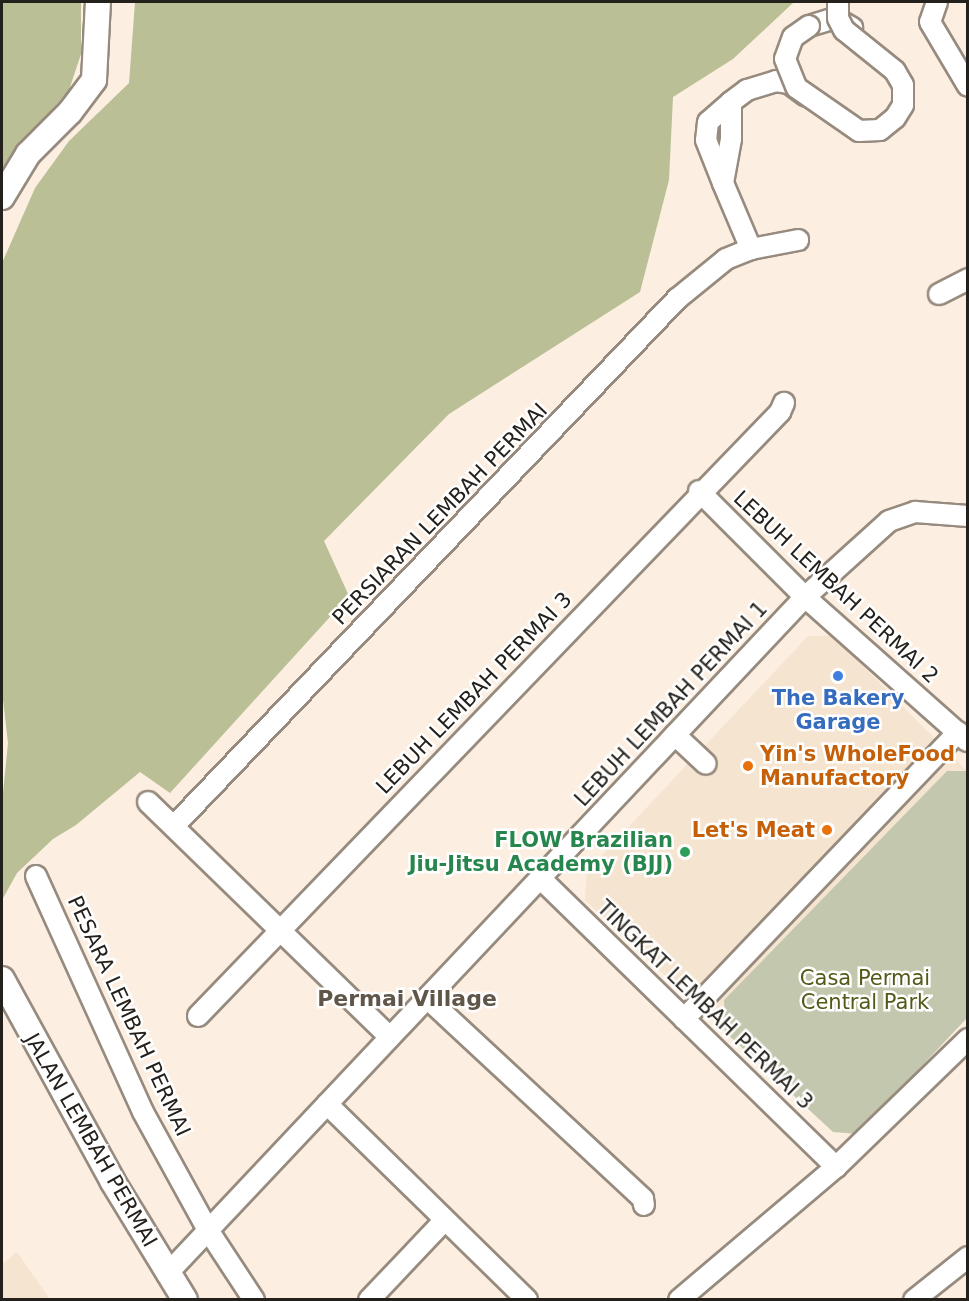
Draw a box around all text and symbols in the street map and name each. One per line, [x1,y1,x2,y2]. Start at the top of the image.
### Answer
street label: PERSIARAN LEMBAH PERMAI [327,398,553,630]
street label: LEBUH LEMBAH PERMAI 2 [728,485,944,689]
street label: LEBUH LEMBAH PERMAI 3 [371,587,577,799]
street label: LEBUH LEMBAH PERMAI 1 [569,596,773,812]
marker: The Bakery Garage [831,669,845,683]
place label: The Bakery Garage [772,685,904,735]
place label: Yin's WholeFood Manufactory [760,741,955,791]
marker: Yin's WholeFood Manufactory [741,759,755,773]
place label: Let's Meat [692,817,815,843]
marker: Let's Meat [820,823,834,837]
place label: FLOW Brazilian Jiu-Jitsu Academy (BJJ) [409,827,673,877]
marker: FLOW Brazilian Jiu-Jitsu Academy (BJJ) [678,845,692,859]
street label: PESARA LEMBAH PERMAI [62,892,196,1140]
street label: TINGKAT LEMBAH PERMAI 3 [592,895,818,1115]
park label: Casa Permai Central Park [800,965,930,1015]
district label: Permai Village [317,986,497,1012]
street label: JALAN LEMBAH PERMAI [19,1029,163,1251]

